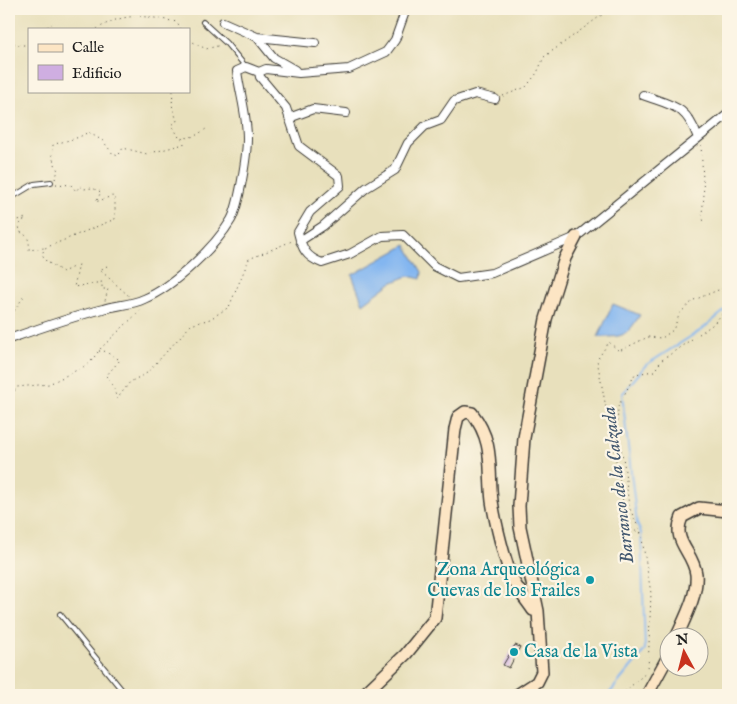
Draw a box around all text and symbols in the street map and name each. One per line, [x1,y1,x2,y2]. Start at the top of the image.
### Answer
legend [28,28,190,92]
text: Calle [72,38,104,57]
text: Edificio [72,64,122,83]
water label: Barranco de la Calzada [597,405,641,565]
place label: Zona Arqueológica Cuevas de los Frailes [427,559,580,603]
marker: Zona Arqueológica Cuevas de los Frailes [584,574,596,586]
north arrow [660,626,710,676]
text: N [674,630,690,650]
place label: Casa de la Vista [524,641,638,664]
marker: Casa de la Vista [508,646,520,658]

